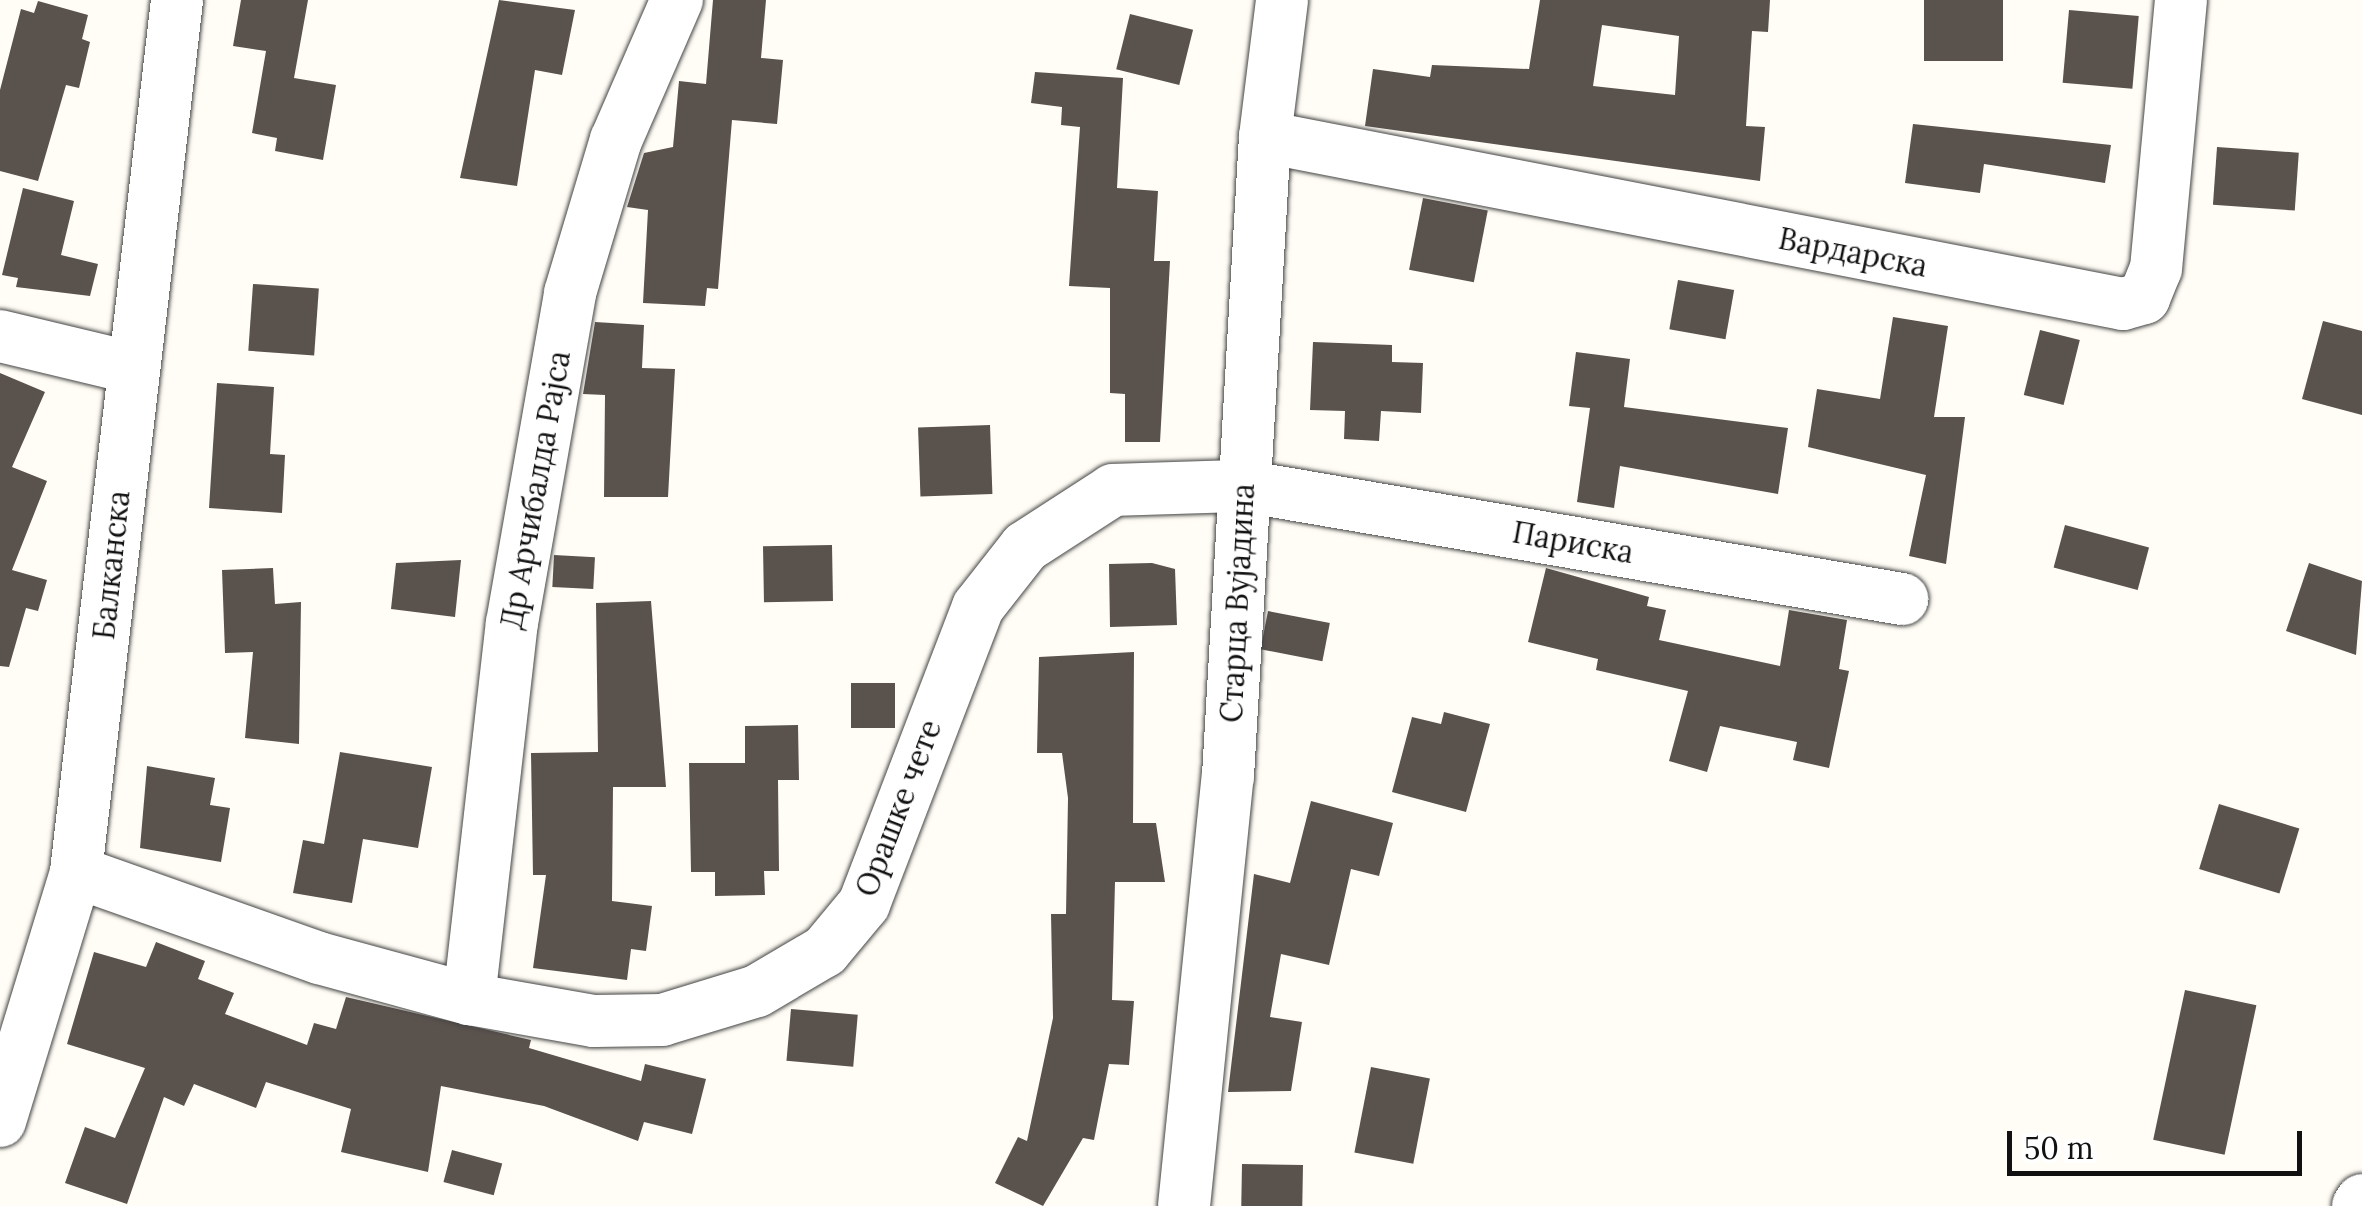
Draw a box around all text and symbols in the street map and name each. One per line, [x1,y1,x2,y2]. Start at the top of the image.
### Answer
street label: Вардарска [1776,220,1930,284]
street label: Др Арчибалда Рајса [493,348,577,632]
street label: Старца Вујадина [1213,482,1261,724]
street label: Балканска [85,489,137,641]
street label: Париска [1510,514,1636,570]
street label: Орашке чете [848,715,948,901]
scale bar [2012,1111,2307,1173]
text: 50 m [2024,1129,2094,1167]

